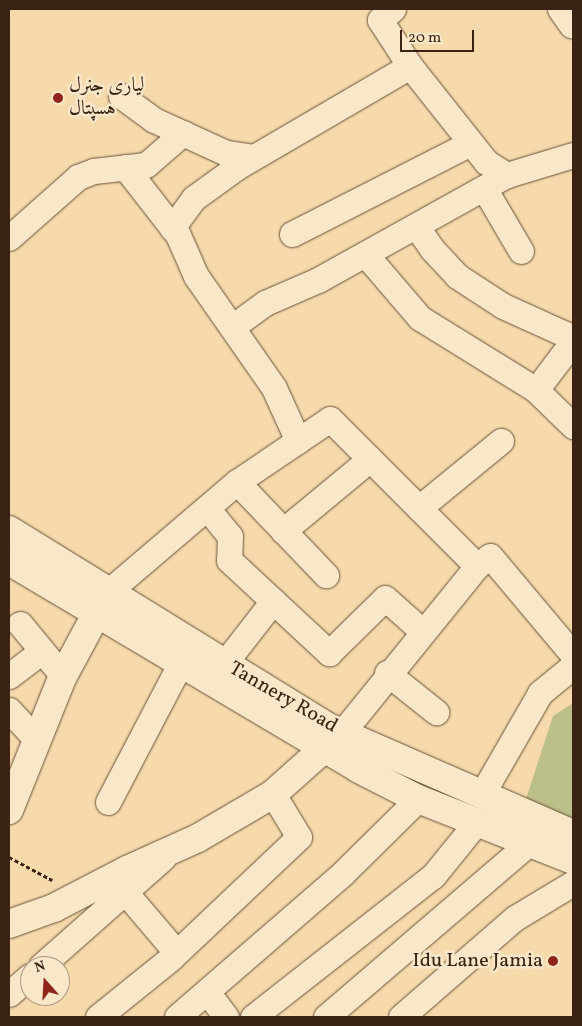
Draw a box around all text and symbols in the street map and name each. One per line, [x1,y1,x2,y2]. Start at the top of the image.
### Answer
scale bar [402,20,476,52]
text: 20 m [408,28,441,49]
place label: لیاری جنرل ہسپتال [69,74,144,121]
marker: لیاری جنرل ہسپتال [51,91,65,105]
street label: Tannery Road [224,657,342,739]
place label: Idu Lane Jamia [413,949,543,973]
marker: Idu Lane Jamia [547,955,559,967]
north arrow [20,956,70,1006]
text: N [32,957,48,978]

